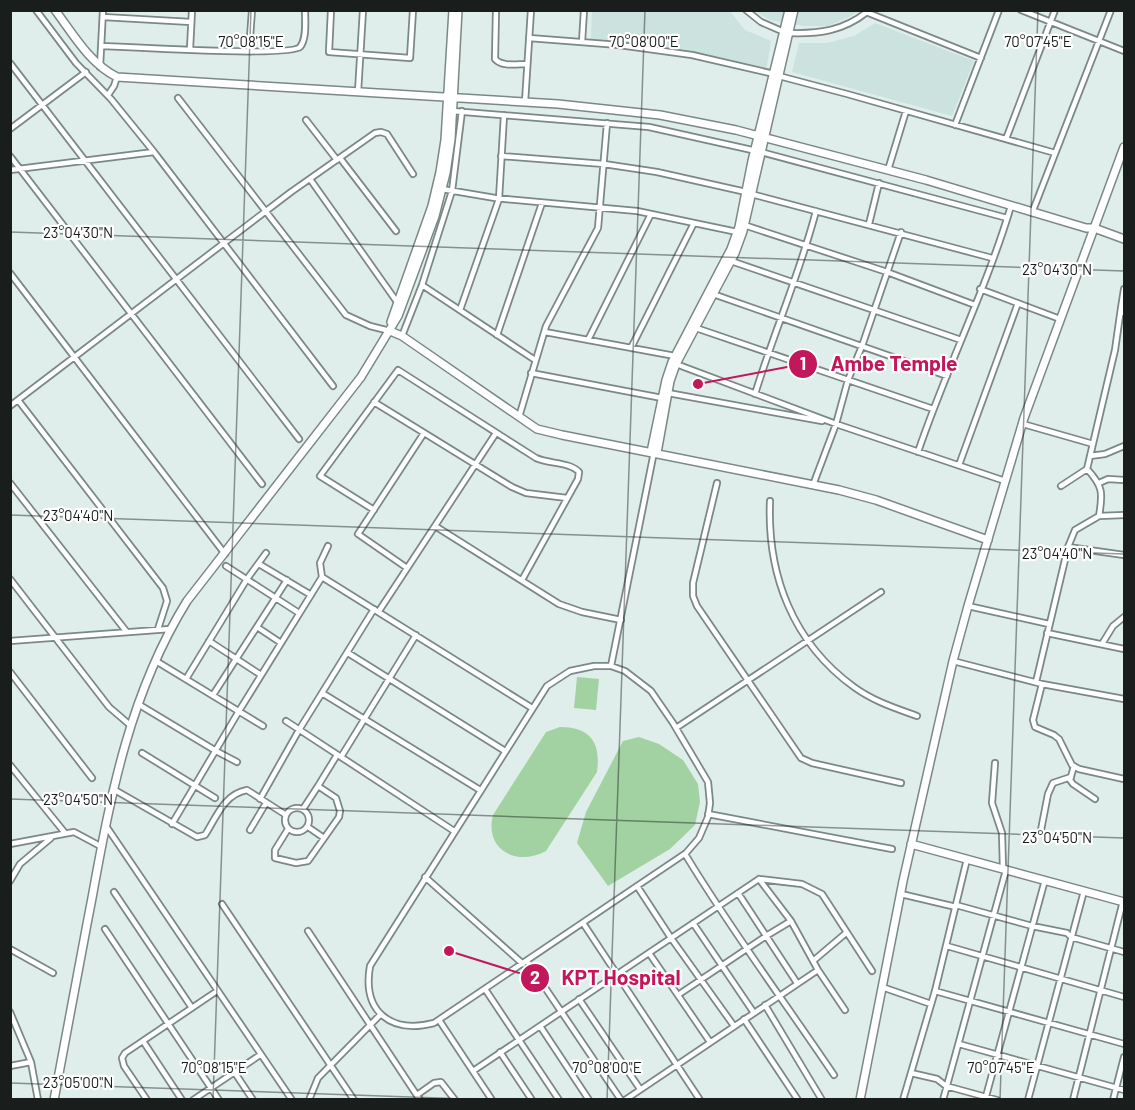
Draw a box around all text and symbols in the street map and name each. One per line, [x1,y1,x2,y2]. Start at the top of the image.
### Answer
text: 70°08'15"E [218,32,284,50]
text: 70°08'00"E [609,32,679,50]
text: 70°07'45"E [1004,32,1072,50]
text: 23°04'30"N [43,223,113,241]
text: 23°04'30"N [1022,260,1092,278]
callout: Ambe Temple [788,344,969,383]
text: Ambe Temple [830,350,958,375]
text: 1 [800,352,806,374]
text: 23°04'40"N [43,506,113,524]
text: 23°04'40"N [1022,544,1092,562]
text: 23°04'50"N [43,790,113,808]
text: 23°04'50"N [1022,828,1092,846]
callout: KPT Hospital [520,958,693,997]
text: KPT Hospital [561,964,681,989]
text: 2 [530,966,540,988]
text: 70°08'15"E [181,1058,247,1076]
text: 70°08'00"E [572,1058,642,1076]
text: 70°07'45"E [967,1058,1035,1076]
text: 23°05'00"N [43,1073,113,1091]

